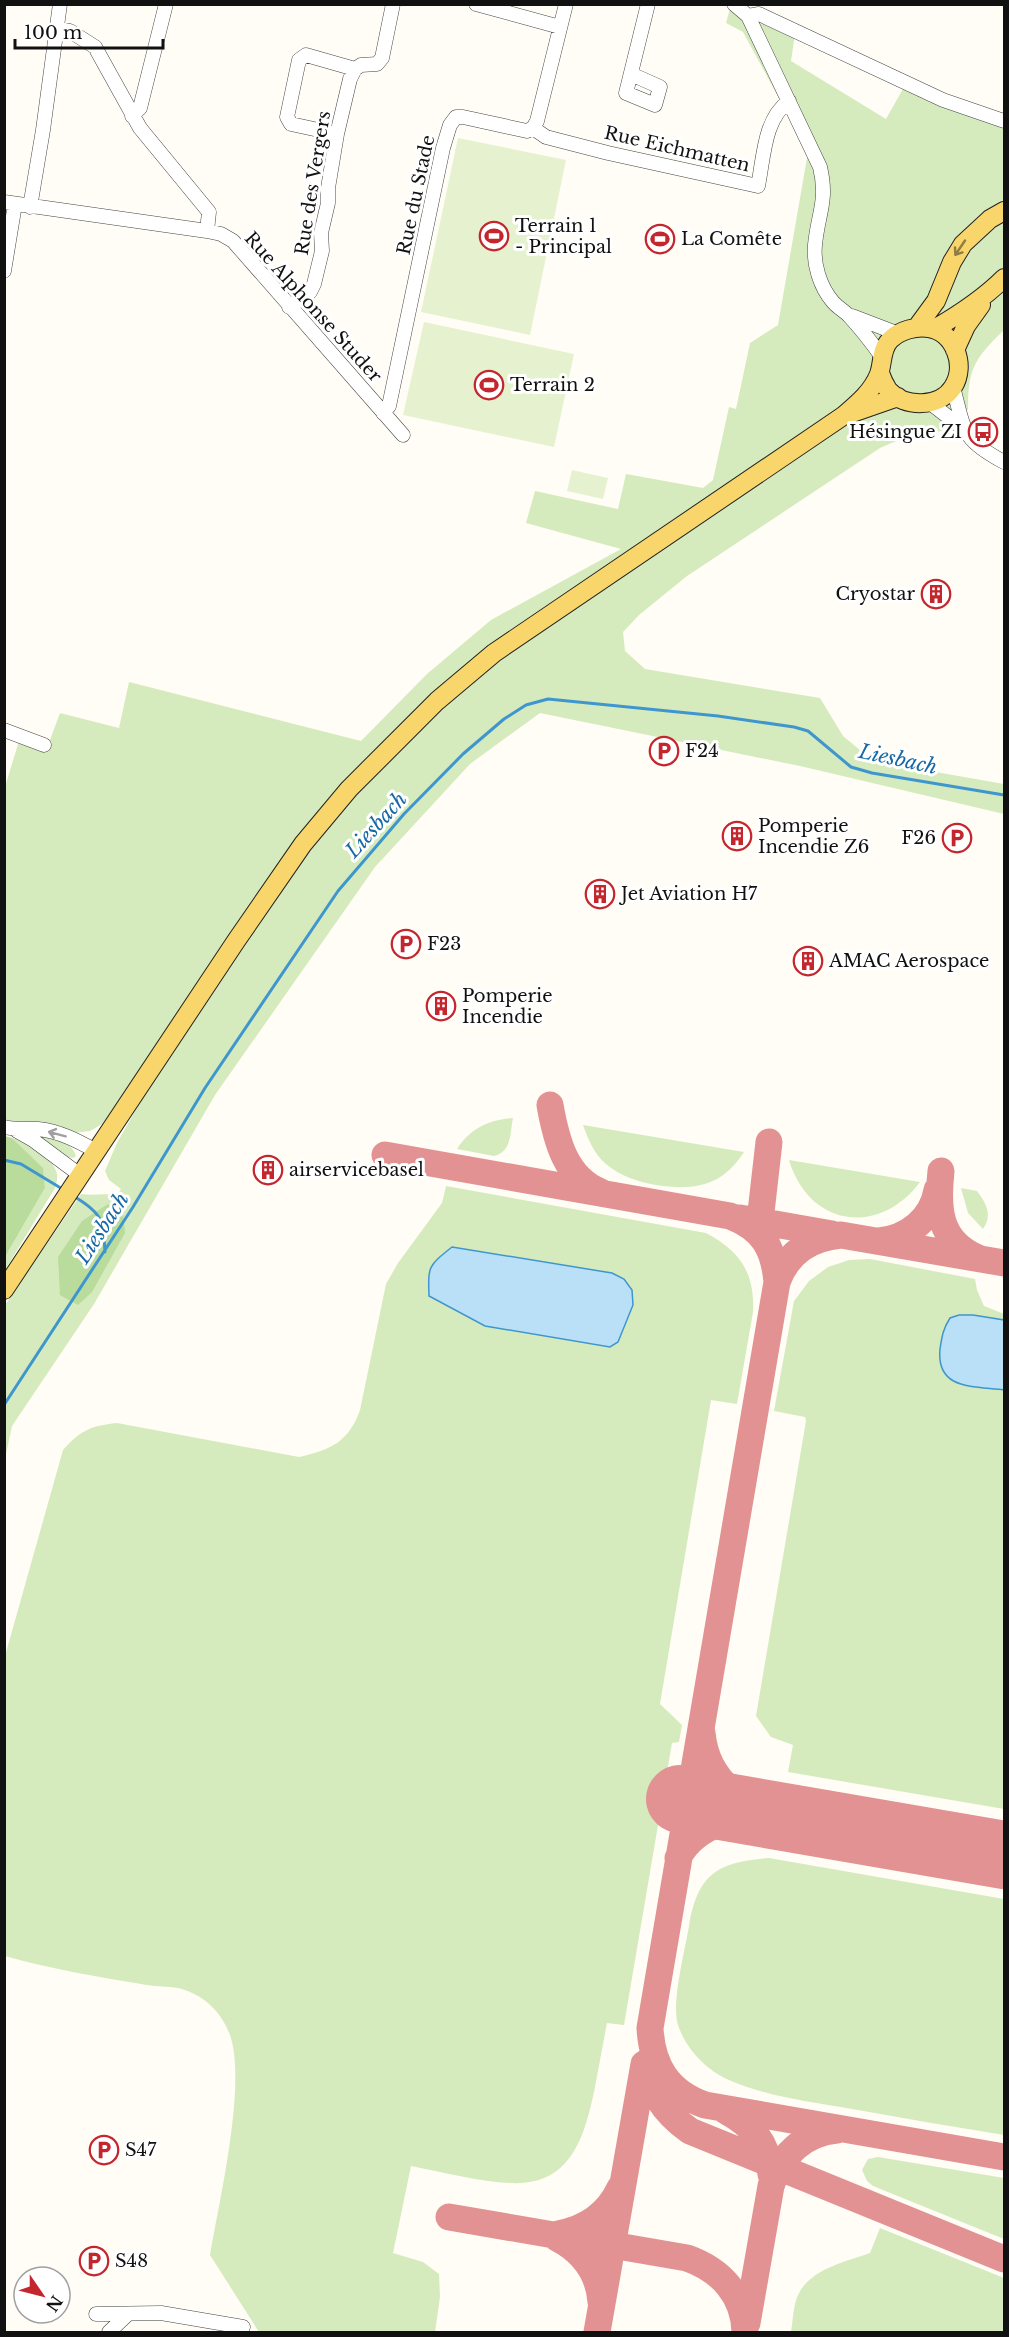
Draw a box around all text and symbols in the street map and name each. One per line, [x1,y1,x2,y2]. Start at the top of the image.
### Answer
scale bar [15,12,164,50]
text: 100 m [24,22,82,44]
street label: Rue des Vergers [291,109,335,257]
street label: Rue Eichmatten [602,122,752,176]
street label: Rue du Stade [393,133,439,257]
place label: Terrain 1 - Principal [515,215,612,258]
sports icon: Terrain 1 - Principal [478,220,510,252]
sports icon: La Comête [644,223,676,255]
street label: Rue Alphonse Studer [240,227,387,387]
place label: La Comête [681,228,782,250]
one-way arrow [954,240,967,257]
sports icon: Terrain 2 [473,369,505,401]
place label: Terrain 2 [510,374,595,396]
bus stop icon: Hésingue ZI [967,416,999,448]
place label: Hésingue ZI [849,421,962,443]
building icon: Cryostar [920,578,952,610]
place label: Cryostar [836,583,915,605]
parking icon: F24 [648,735,680,767]
water label: Liesbach [856,739,939,779]
place label: F24 [685,740,719,762]
water label: Liesbach [340,787,412,863]
place label: Pomperie Incendie Z6 [758,815,869,858]
building icon: Pomperie Incendie Z6 [721,820,753,852]
parking icon: F26 [941,822,973,854]
place label: F26 [901,827,936,849]
building icon: Jet Aviation H7 [584,878,616,910]
place label: Jet Aviation H7 [619,883,758,905]
parking icon: F23 [390,928,422,960]
place label: F23 [427,933,461,955]
building icon: AMAC Aerospace [792,945,824,977]
place label: AMAC Aerospace [828,950,989,972]
place label: Pomperie Incendie [462,985,553,1028]
building icon: Pomperie Incendie [425,990,457,1022]
one-way arrow [48,1128,67,1139]
building icon: airservicebasel [252,1154,284,1186]
place label: airservicebasel [289,1159,424,1181]
water label: Liesbach [70,1188,134,1269]
parking icon: S47 [88,2134,120,2166]
place label: S47 [125,2139,157,2161]
parking icon: S48 [78,2245,110,2277]
place label: S48 [115,2250,148,2272]
north arrow [12,2265,72,2325]
text: N [42,2292,67,2316]

